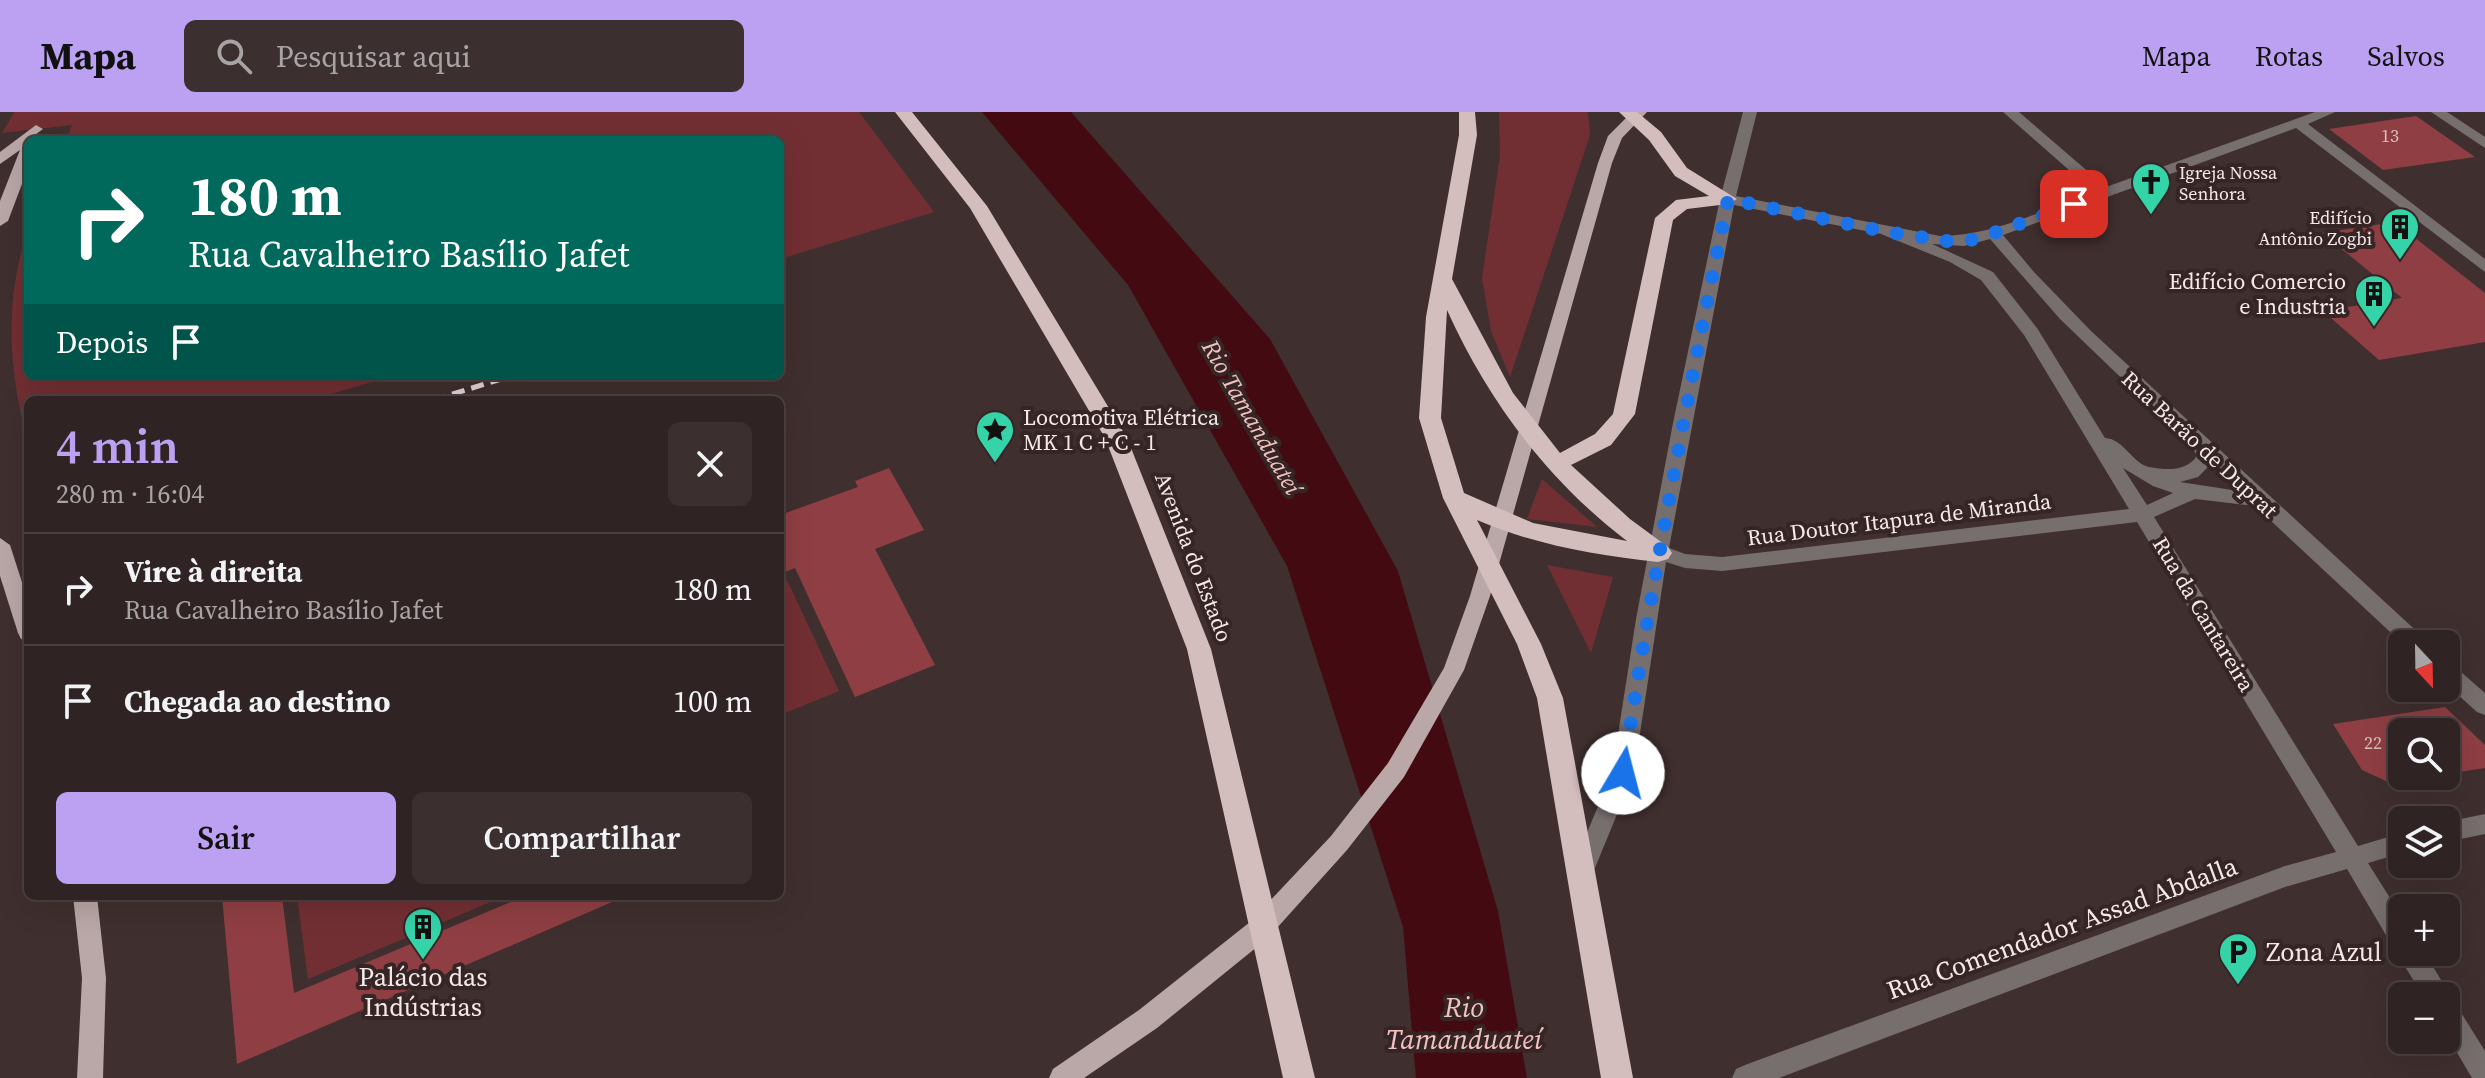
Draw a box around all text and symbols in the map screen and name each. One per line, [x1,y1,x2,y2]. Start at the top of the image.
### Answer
search box [184,20,744,92]
text: Mapa [40,30,136,82]
icon: search [212,34,256,78]
text: Pesquisar aqui [276,36,471,77]
text: Mapa [2142,37,2211,75]
text: Rotas [2255,37,2323,75]
text: Salvos [2367,37,2445,75]
house number: 13 [2381,123,2399,148]
text: 180 m [188,157,342,234]
place label: Igreja Nossa Senhora [2179,160,2278,206]
church icon: Igreja Nossa Senhora [2130,161,2172,216]
icon: right [56,168,160,272]
pin [2040,170,2108,238]
icon: arrive [2052,182,2096,226]
place label: Edifício Antônio Zogbi [2258,205,2372,251]
building icon: Edifício Antônio Zogbi [2379,206,2421,261]
text: Rua Cavalheiro Basílio Jafet [188,230,630,279]
place label: Edifício Comercio e Industria [2169,266,2347,321]
building icon: Edifício Comercio e Industria [2353,273,2395,328]
icon: arrive [164,320,208,364]
text: Depois [56,322,148,363]
water label: Rio Tamanduateí [1194,333,1311,502]
street label: Rua Barão de Duprat [2116,364,2285,525]
place label: Locomotiva Elétrica MK 1 C + C - 1 [1023,402,1220,457]
place icon: Locomotiva Elétrica MK 1 C + C - 1 [974,409,1016,464]
text: 4 min [56,413,179,479]
button: close [668,422,752,506]
street label: Avenida do Estado [1148,468,1240,646]
text: 280 m · 16:04 [56,476,204,512]
street label: Rua Doutor Itapura de Miranda [1745,485,2053,553]
street label: Rua da Cantareira [2146,531,2262,698]
text: Vire à direita [124,551,303,592]
icon: right [56,567,100,611]
text: 180 m [673,569,752,610]
text: Rua Cavalheiro Basílio Jafet [124,592,443,628]
north arrow [2388,630,2460,702]
map controls [2388,630,2460,1054]
icon: arrive [56,679,100,723]
text: Chegada ao destino [124,681,390,722]
text: 100 m [673,681,752,722]
button: search [2388,718,2460,790]
house number: 22 [2364,730,2382,755]
position arrow [1581,731,1665,815]
button: Sair [56,792,396,884]
button: Compartilhar [412,792,752,884]
button: layers [2388,806,2460,878]
street label: Rua Comendador Assad Abdalla [1882,847,2243,1008]
button: + [2388,894,2460,966]
building icon: Palácio das Indústrias [402,906,444,961]
parking icon: Zona Azul [2217,931,2259,986]
place label: Zona Azul [2266,934,2382,970]
place label: Palácio das Indústrias [358,959,488,1025]
button: − [2388,982,2460,1054]
water label: Rio Tamanduateí [1386,988,1544,1058]

